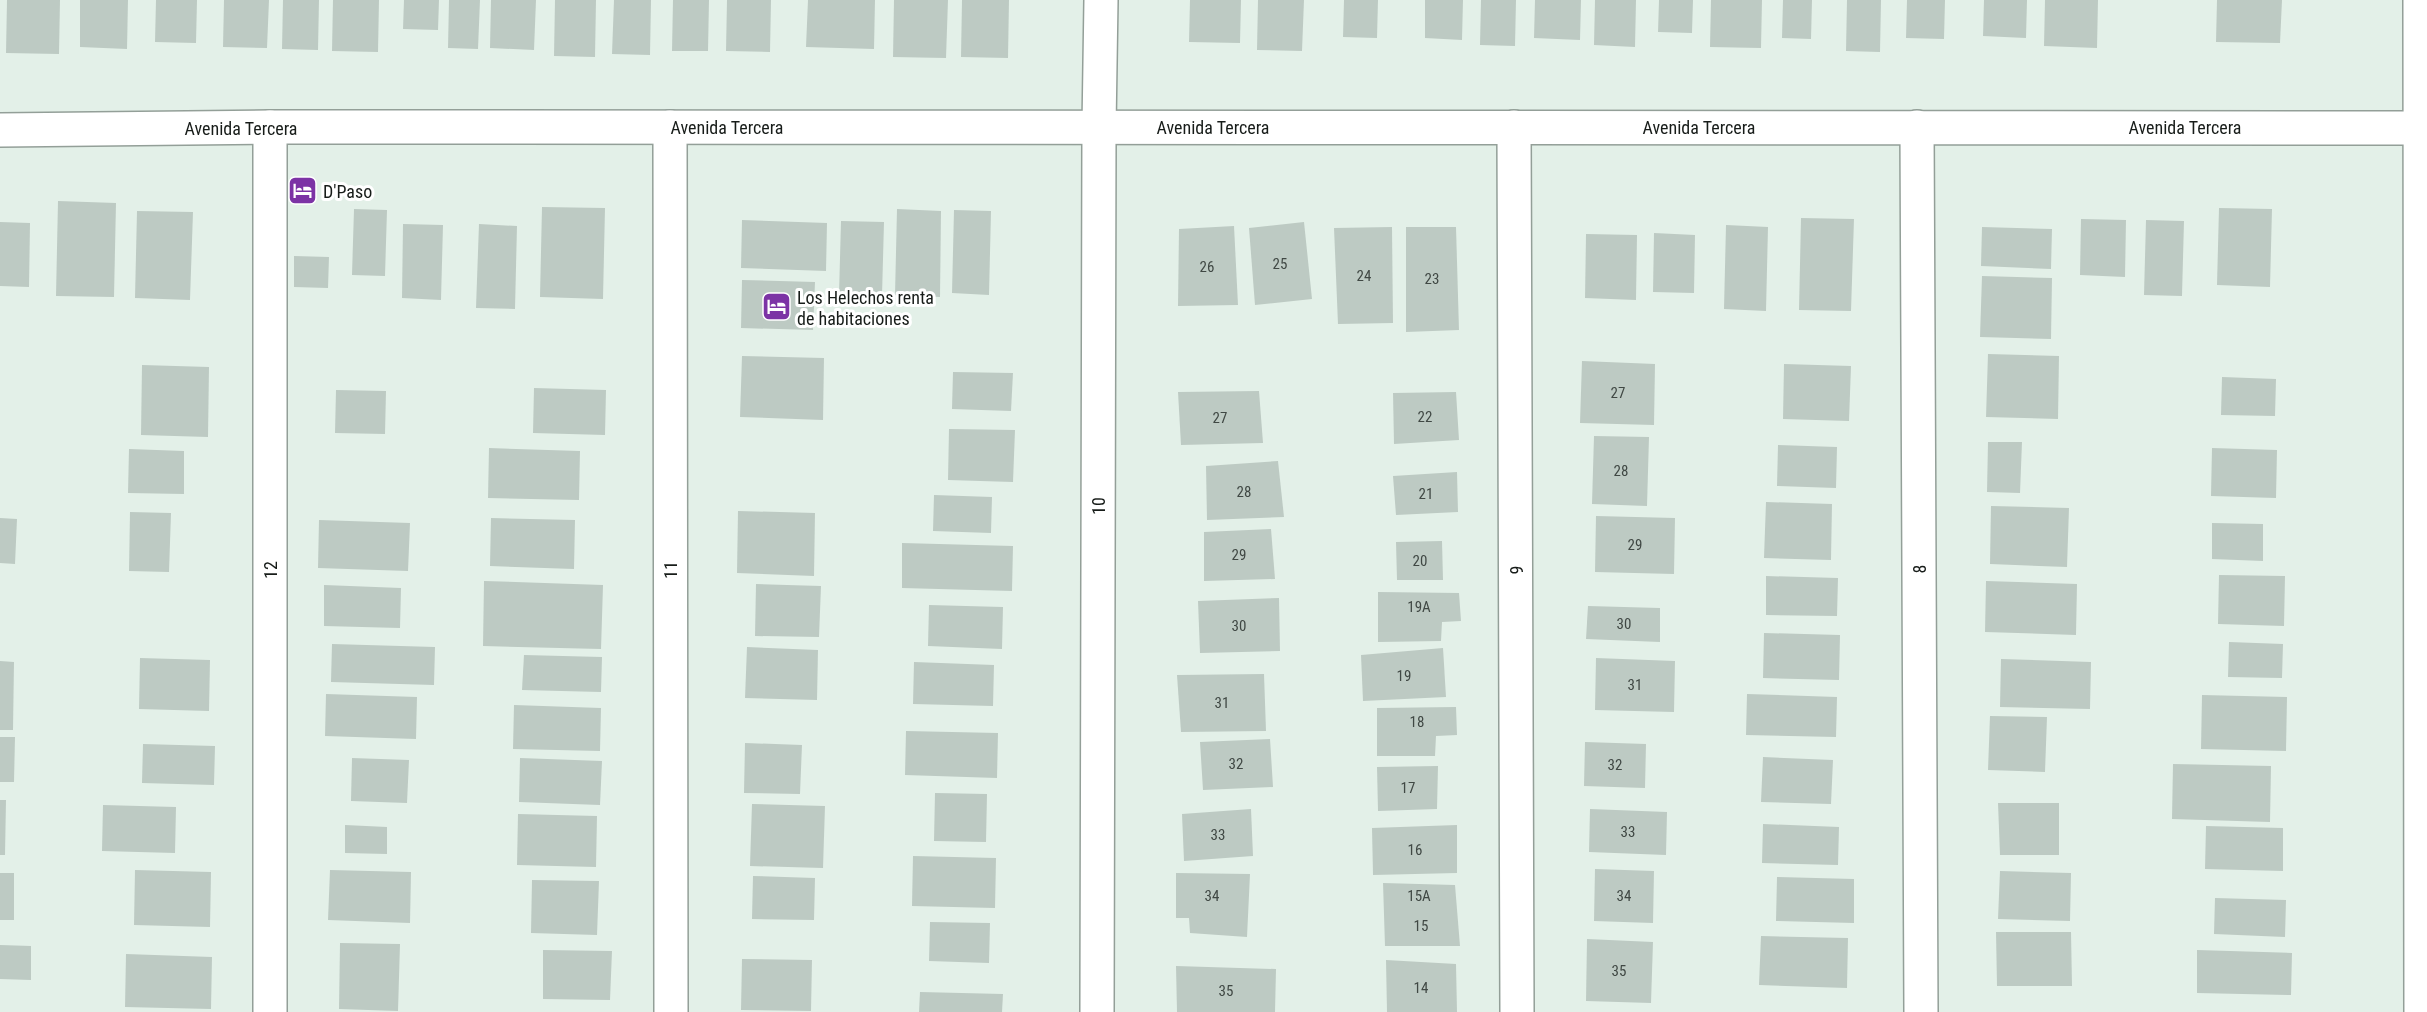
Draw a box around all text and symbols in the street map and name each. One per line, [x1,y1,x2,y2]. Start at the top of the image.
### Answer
street label: Avenida Tercera [671,117,783,138]
street label: Avenida Tercera [1157,117,1269,138]
street label: Avenida Tercera [1643,117,1755,138]
street label: Avenida Tercera [2129,117,2241,138]
street label: Avenida Tercera [185,118,297,139]
hotel icon: D'Paso [286,175,318,207]
place label: D'Paso [323,181,372,202]
house number: 25 [1273,255,1287,273]
house number: 26 [1200,258,1214,276]
house number: 24 [1357,267,1371,285]
house number: 23 [1425,270,1439,288]
place label: Los Helechos renta de habitaciones [797,287,934,329]
hotel icon: Los Helechos renta de habitaciones [760,291,792,323]
house number: 27 [1611,384,1625,402]
house number: 22 [1418,408,1432,426]
house number: 27 [1213,409,1227,427]
house number: 28 [1614,462,1628,480]
house number: 28 [1237,483,1251,501]
house number: 21 [1419,485,1433,503]
street label: 10 [1088,497,1109,515]
house number: 29 [1628,536,1642,554]
house number: 29 [1232,546,1246,564]
house number: 20 [1413,552,1427,570]
street label: 12 [260,561,281,579]
street label: 11 [660,561,681,579]
street label: 8 [1909,565,1930,573]
street label: 9 [1506,566,1527,574]
house number: 19A [1407,598,1431,616]
house number: 30 [1617,615,1631,633]
house number: 30 [1232,617,1246,635]
house number: 19 [1397,667,1411,685]
house number: 31 [1628,676,1642,694]
house number: 31 [1215,694,1229,712]
house number: 18 [1410,713,1424,731]
house number: 32 [1229,755,1243,773]
house number: 32 [1608,756,1622,774]
house number: 17 [1401,779,1415,797]
house number: 33 [1621,823,1635,841]
house number: 33 [1211,826,1225,844]
house number: 16 [1408,841,1422,859]
house number: 34 [1205,887,1219,905]
house number: 15A [1407,887,1431,905]
house number: 34 [1617,887,1631,905]
house number: 15 [1414,917,1428,935]
house number: 35 [1612,962,1626,980]
house number: 14 [1414,979,1428,997]
house number: 35 [1219,982,1233,1000]

